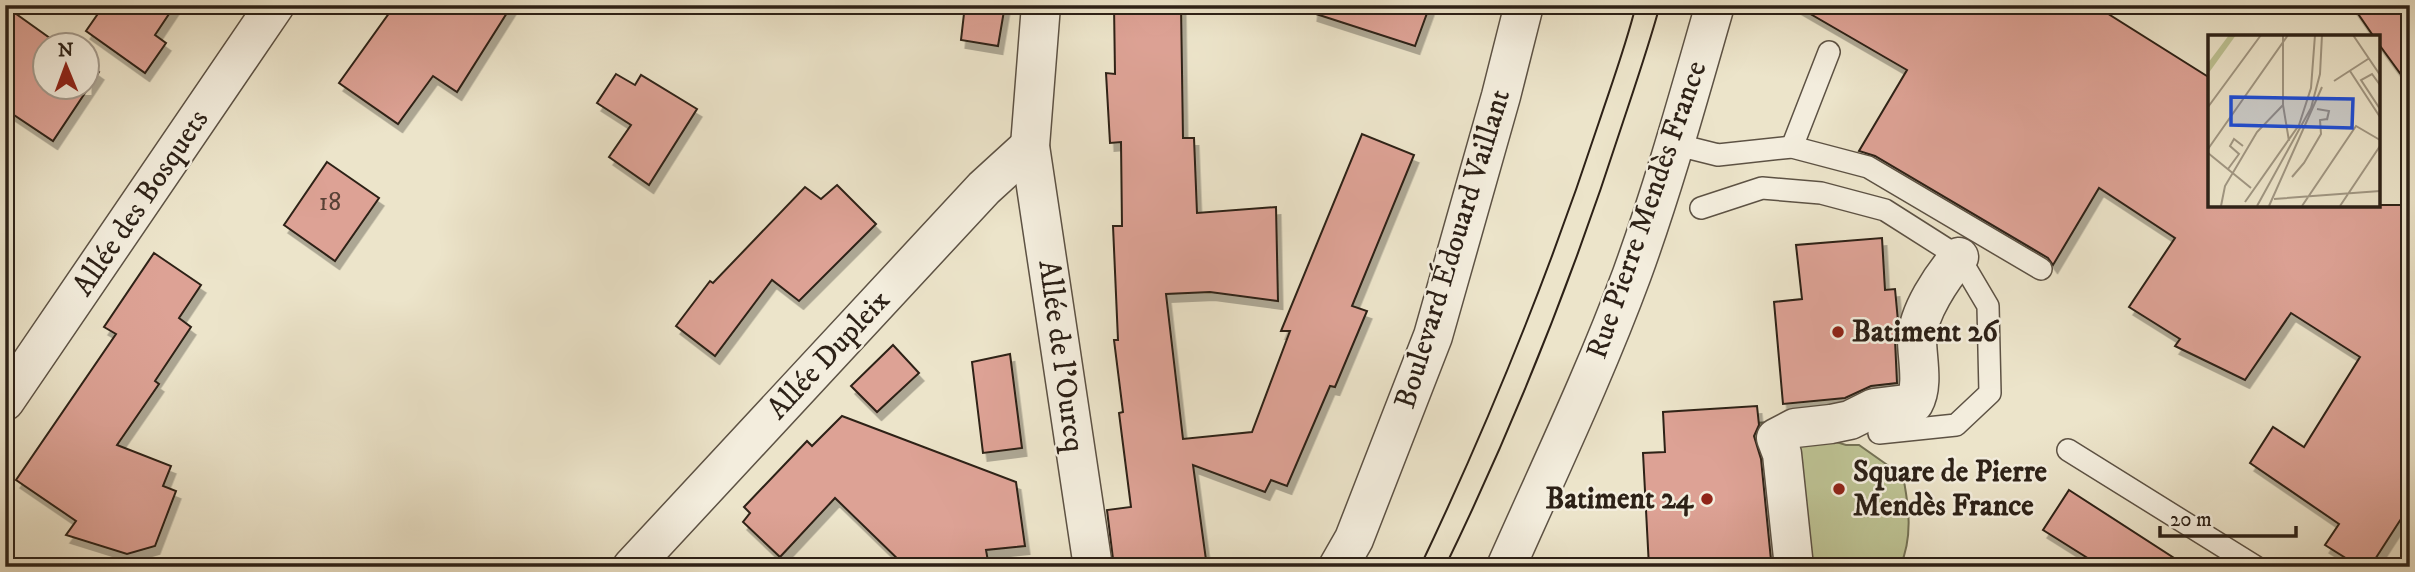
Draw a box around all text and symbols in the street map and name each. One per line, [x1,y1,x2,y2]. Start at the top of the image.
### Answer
north arrow [32,32,102,102]
inset map [2208,35,2380,206]
text: N [58,39,74,62]
street label: Rue Pierre Mendès France [1579,56,1715,364]
street label: Boulevard Édouard Vaillant [1386,85,1519,413]
street label: Allée des Bosquets [65,103,217,303]
house number: 18 [319,186,341,219]
street label: Allée de l'Ourcq [1029,258,1093,455]
street label: Allée Dupleix [760,282,899,428]
place label: Batiment 26 [1852,314,1999,351]
marker: Batiment 26 [1830,324,1846,340]
place label: Square de Pierre Mendès France [1853,454,2048,525]
place label: Batiment 24 [1546,481,1695,518]
marker: Square de Pierre Mendès France [1831,481,1847,497]
marker: Batiment 24 [1699,491,1715,507]
scale bar [2160,495,2296,539]
text: 20 m [2170,507,2212,533]

